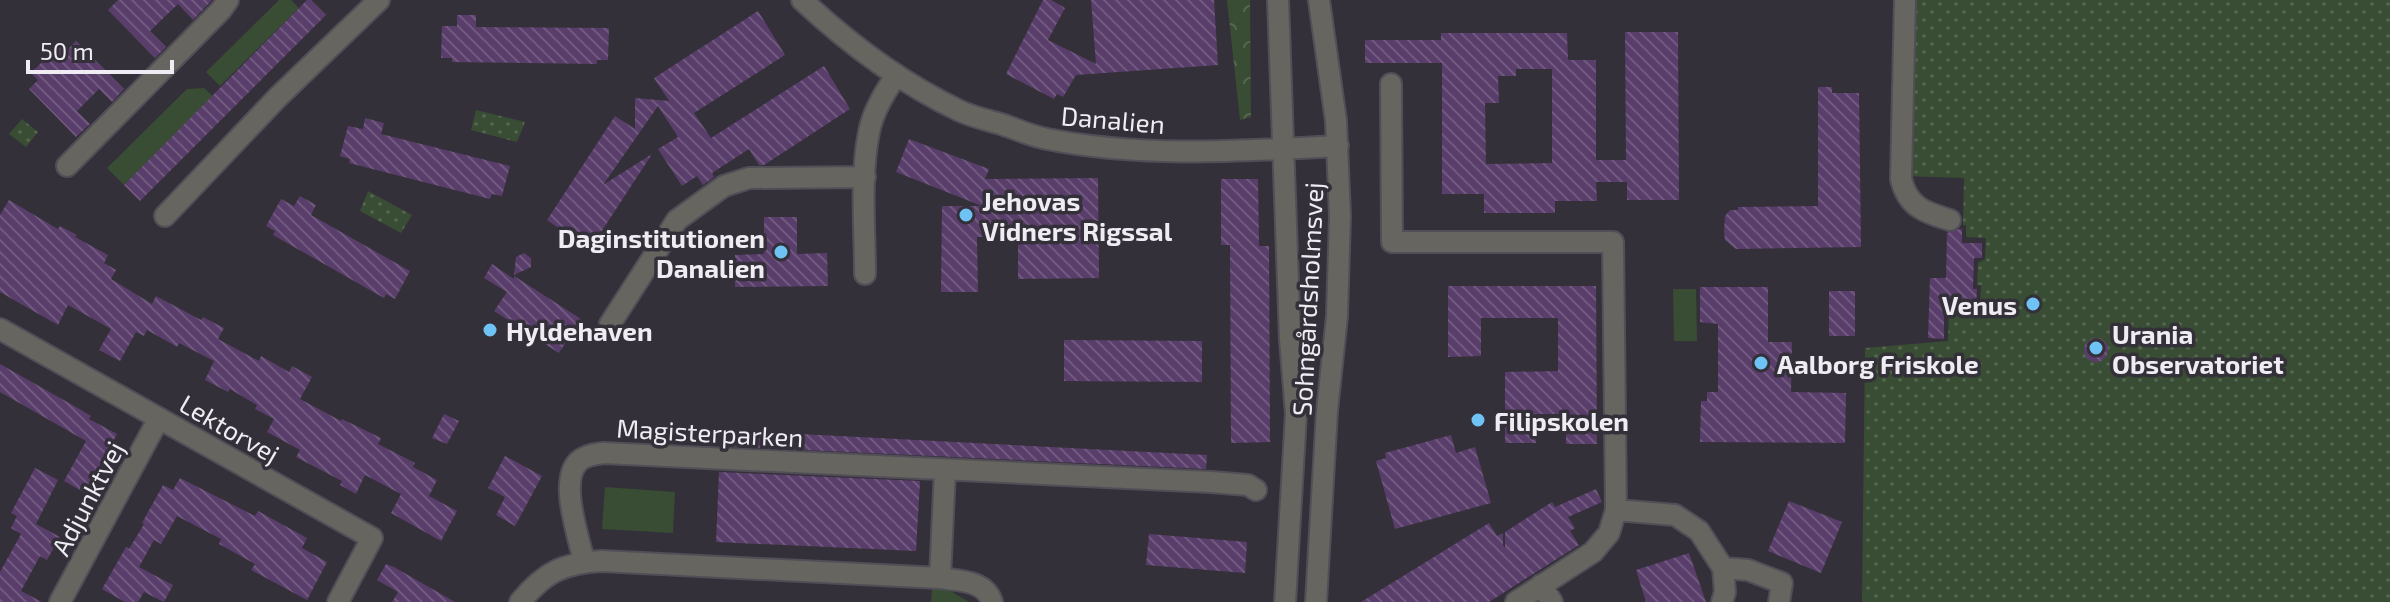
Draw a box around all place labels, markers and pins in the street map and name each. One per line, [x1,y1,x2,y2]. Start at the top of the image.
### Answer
place label: Jehovas Vidners Rigssal [982,185,1173,246]
marker: Jehovas Vidners Rigssal [957,206,975,224]
place label: Daginstitutionen Danalien [558,222,765,283]
marker: Daginstitutionen Danalien [772,243,790,261]
place label: Venus [1942,289,2017,320]
marker: Venus [2024,295,2042,313]
place label: Hyldehaven [506,315,653,347]
place label: Urania Observatoriet [2112,318,2284,379]
marker: Hyldehaven [481,321,499,339]
marker: Urania Observatoriet [2087,339,2105,357]
place label: Aalborg Friskole [1777,348,1979,379]
marker: Aalborg Friskole [1752,354,1770,372]
place label: Filipskolen [1494,405,1629,436]
marker: Filipskolen [1469,411,1487,429]

